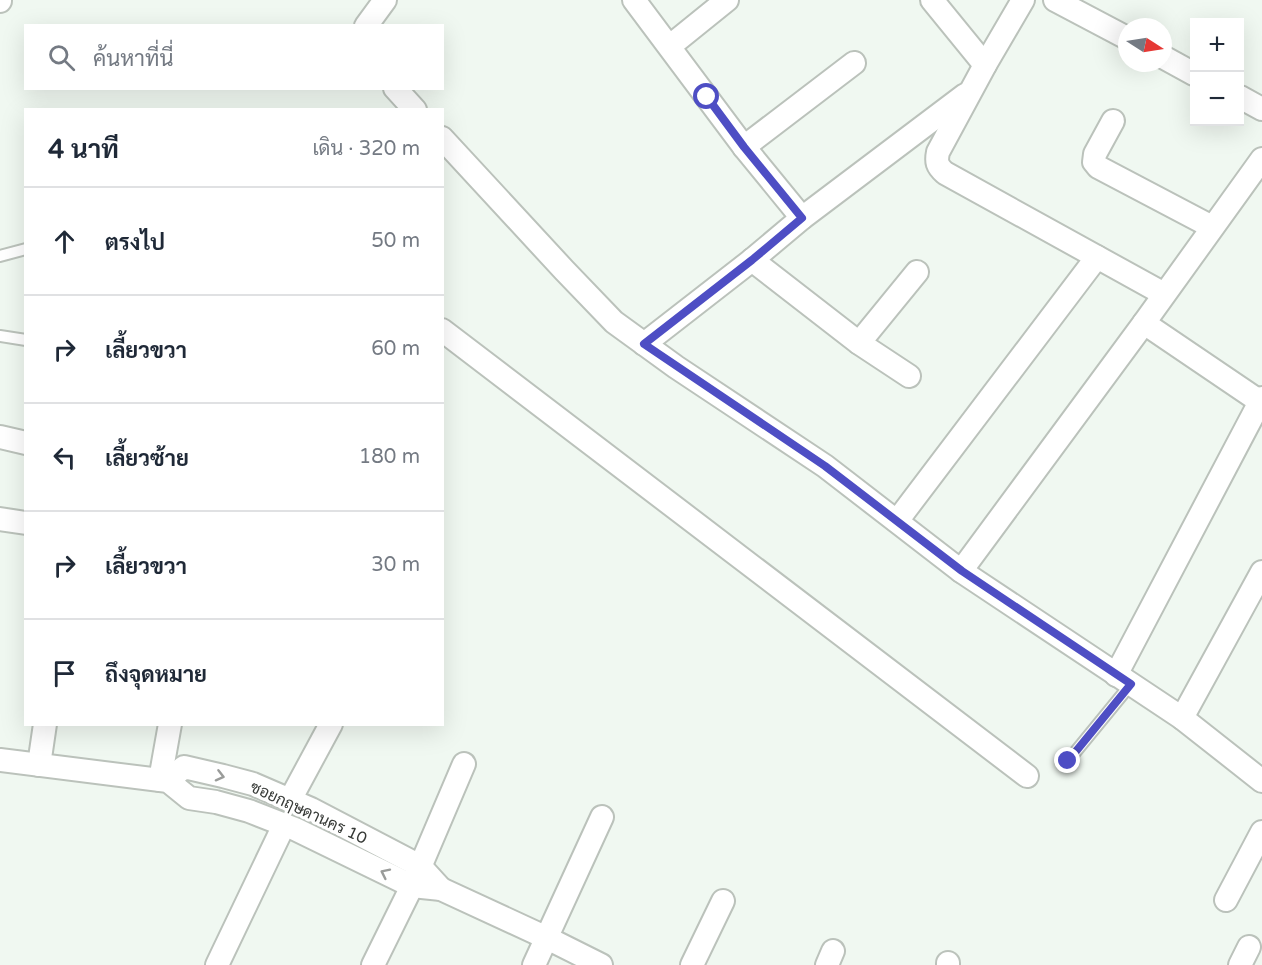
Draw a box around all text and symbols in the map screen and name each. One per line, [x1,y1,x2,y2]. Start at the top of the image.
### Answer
north arrow [1118,18,1172,72]
map controls [1190,18,1244,126]
button: + [1190,18,1244,72]
search box [24,24,444,90]
icon: search [45,41,78,74]
text: ค้นหาที่นี่ [93,46,173,72]
button: − [1190,72,1244,126]
route start [693,83,719,109]
text: 4 นาที [48,134,119,165]
text: เดิน · 320 m [312,137,420,161]
icon: ahead [48,225,81,258]
text: 50 m [371,229,420,253]
text: ตรงไป [105,230,165,256]
icon: right [48,333,81,366]
text: 60 m [371,337,420,361]
text: เลี้ยวขวา [105,338,187,364]
icon: left [48,441,81,474]
text: 180 m [359,445,420,469]
text: เลี้ยวซ้าย [105,446,189,472]
icon: right [48,549,81,582]
text: 30 m [371,553,420,577]
text: เลี้ยวขวา [105,554,187,580]
icon: arrive [48,657,81,690]
text: ถึงจุดหมาย [105,662,207,688]
route end [1054,747,1080,773]
one-way arrow [215,768,225,781]
street label: ซอยกฤษดานคร 10 [247,777,370,849]
one-way arrow [381,869,392,881]

